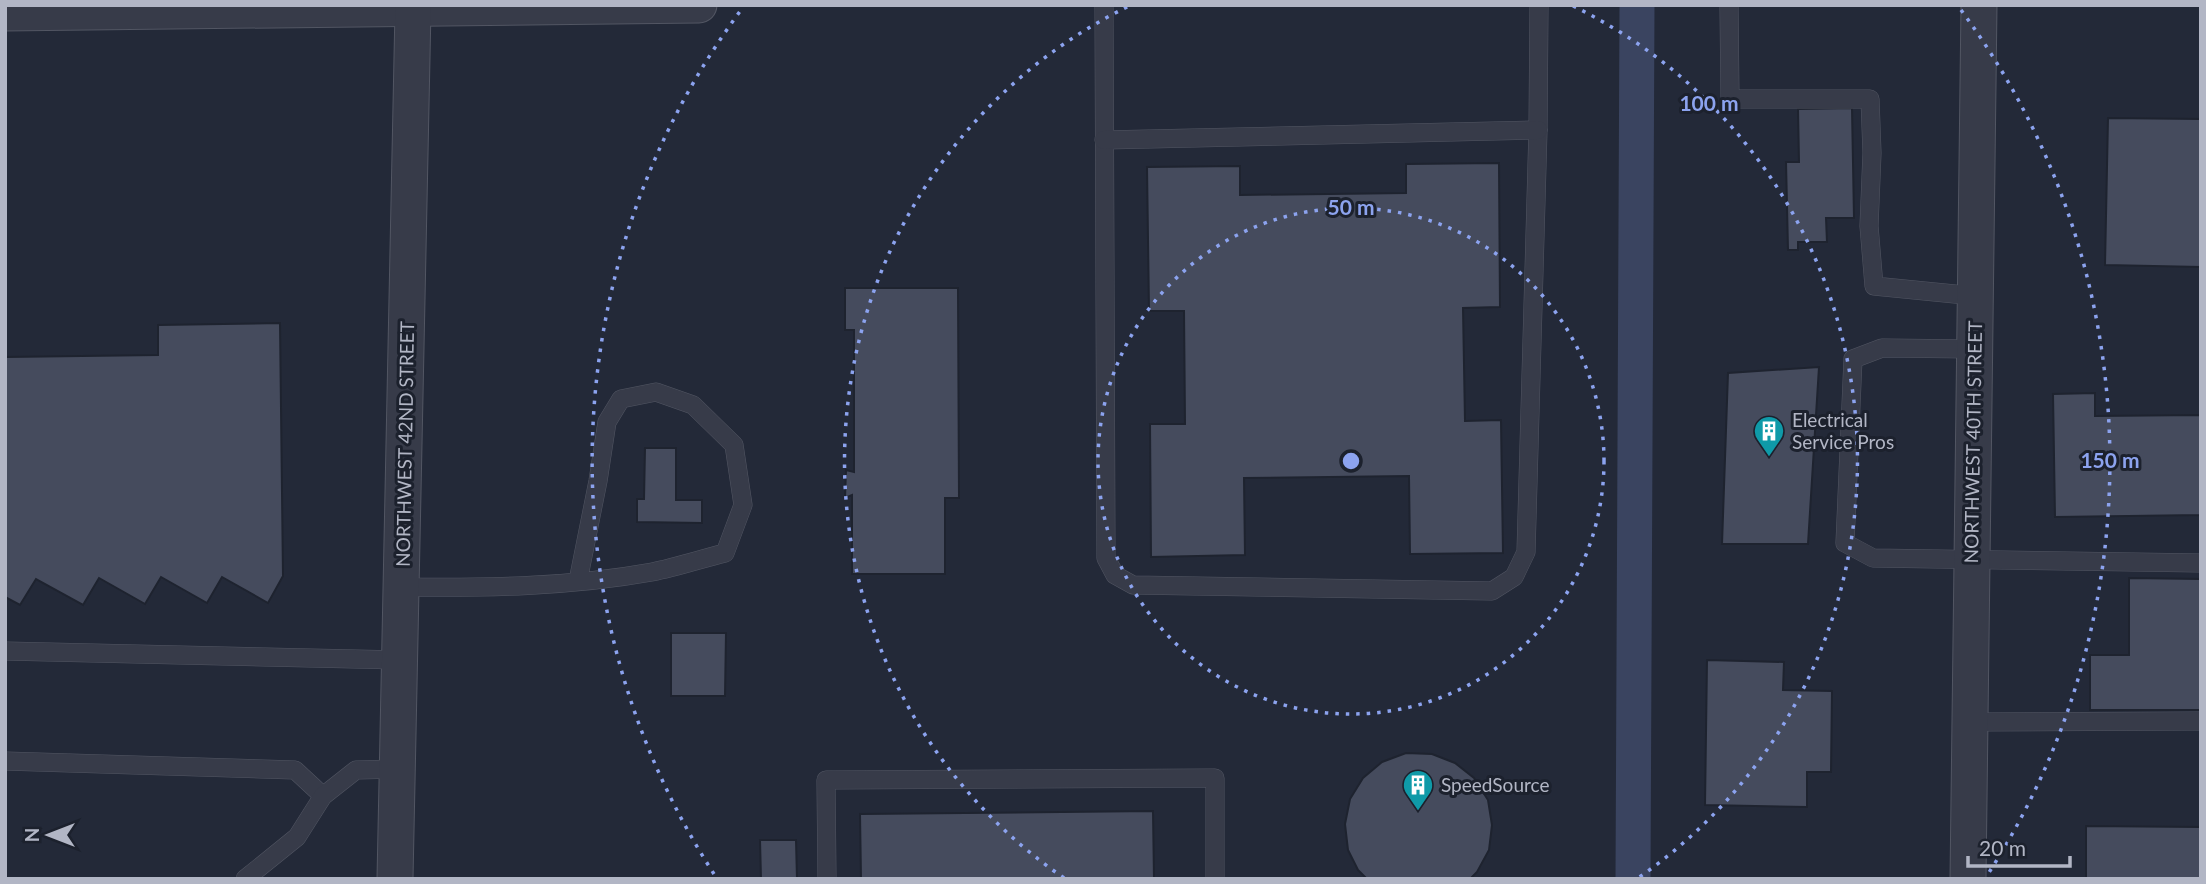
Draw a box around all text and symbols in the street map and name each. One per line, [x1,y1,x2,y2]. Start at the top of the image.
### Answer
text: 100 m [1679,90,1739,115]
text: 50 m [1327,194,1375,219]
street label: NORTHWEST 42ND STREET [391,321,418,567]
street label: NORTHWEST 40TH STREET [1959,321,1986,563]
place label: Electrical Service Pros [1792,408,1894,453]
building icon: Electrical Service Pros [1752,414,1786,458]
text: 150 m [2080,447,2140,472]
centre of rings [1339,449,1363,473]
building icon: SpeedSource [1401,768,1435,812]
place label: SpeedSource [1441,773,1549,796]
north arrow [14,800,84,870]
scale bar [1968,824,2070,868]
text: N [20,828,43,842]
text: 20 m [1979,835,2026,860]

